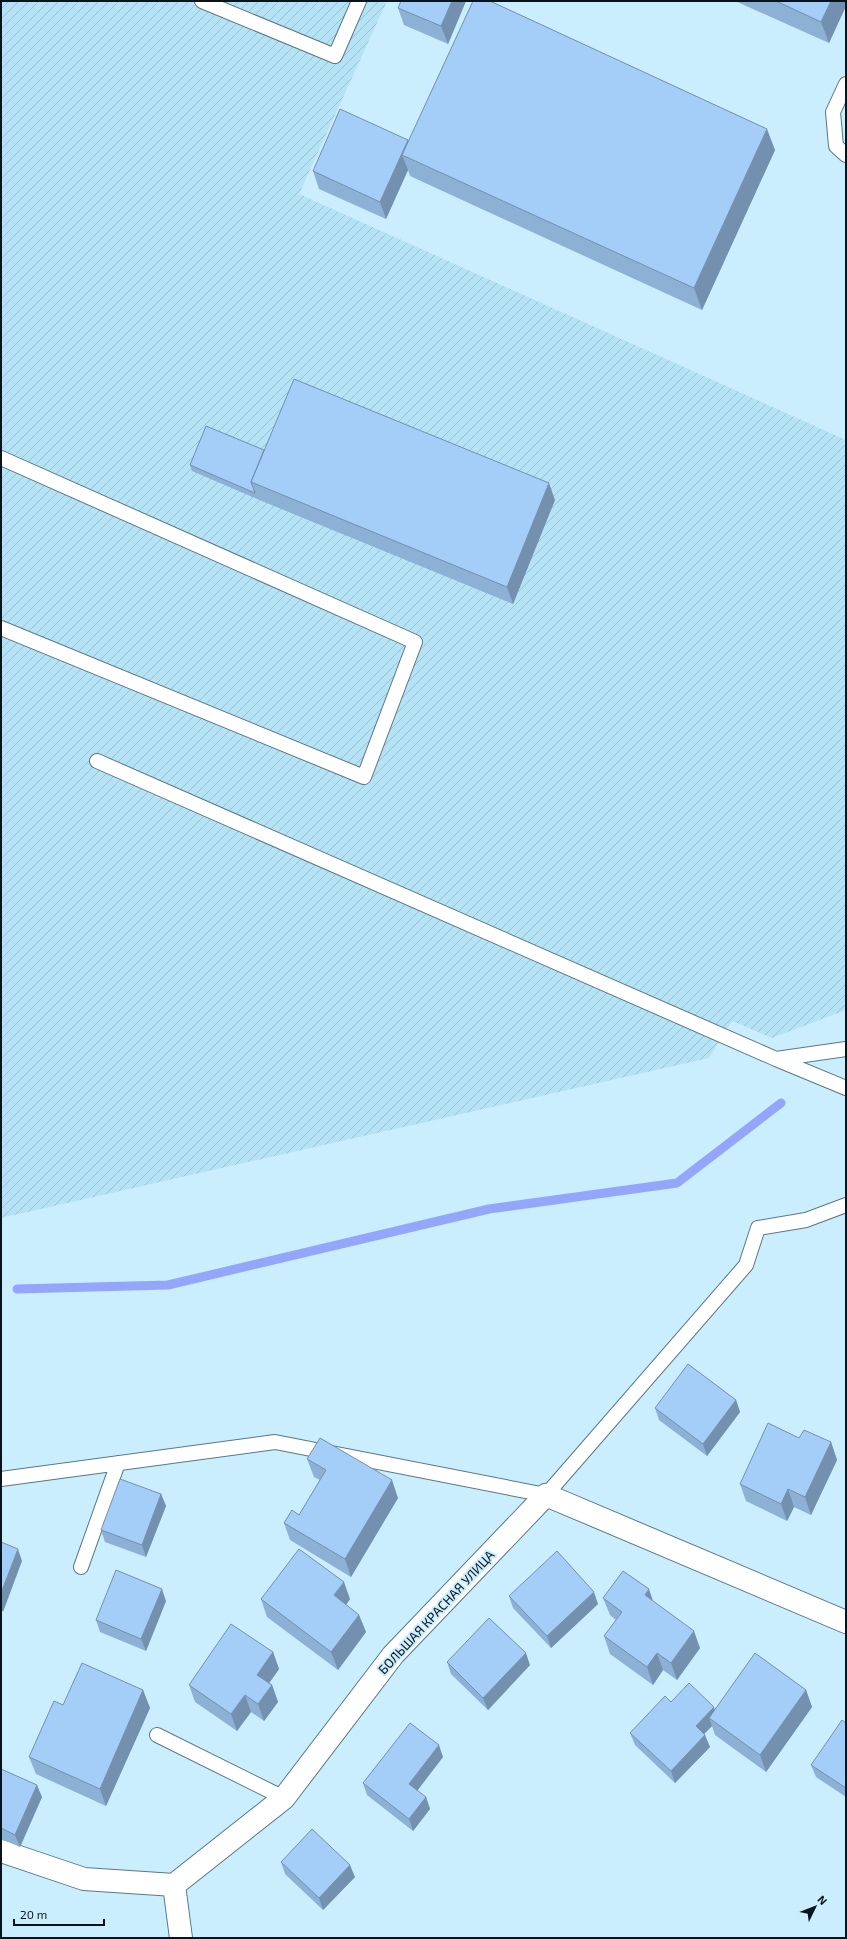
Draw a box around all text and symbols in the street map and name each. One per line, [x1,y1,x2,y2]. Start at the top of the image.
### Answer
street label: БОЛЬШАЯ КРАСНАЯ УЛИЦА [374,1547,498,1677]
north arrow [795,1887,835,1927]
text: N [815,1892,830,1907]
scale bar [14,1901,104,1927]
text: 20 m [20,1907,47,1921]

